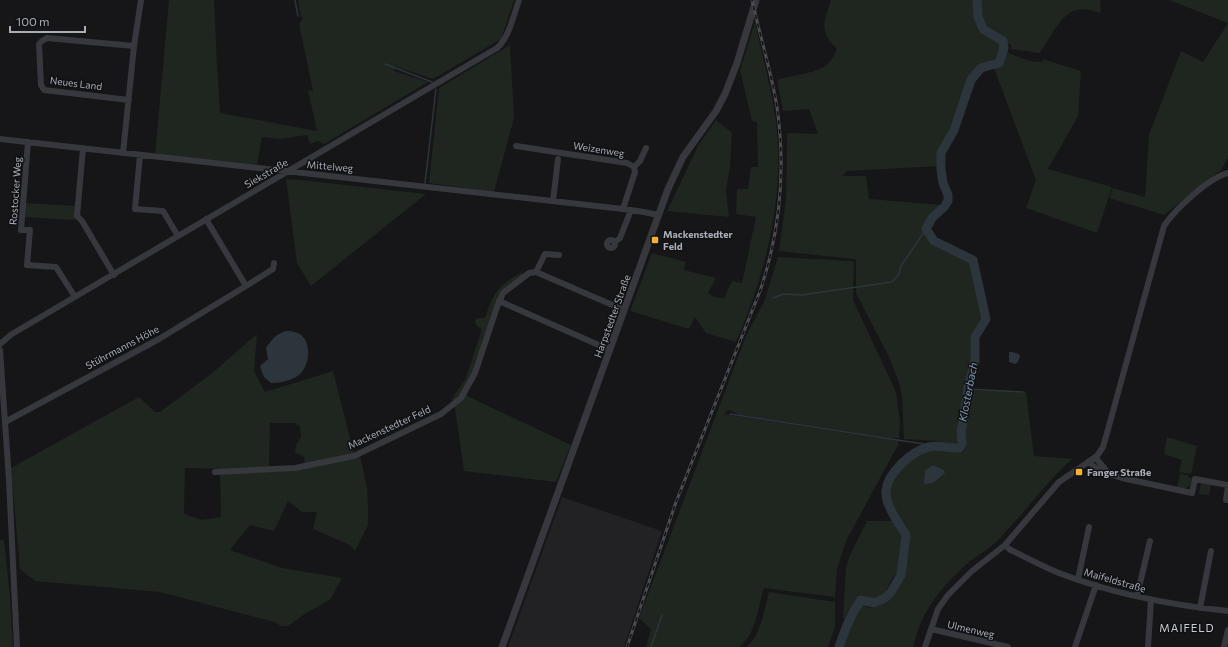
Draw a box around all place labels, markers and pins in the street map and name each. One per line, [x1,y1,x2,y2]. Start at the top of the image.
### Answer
place label: Mackenstedter Feld [663,228,733,252]
marker: Mackenstedter Feld [650,235,660,245]
place label: Fanger Straße [1087,466,1151,478]
marker: Fanger Straße [1074,467,1084,477]

